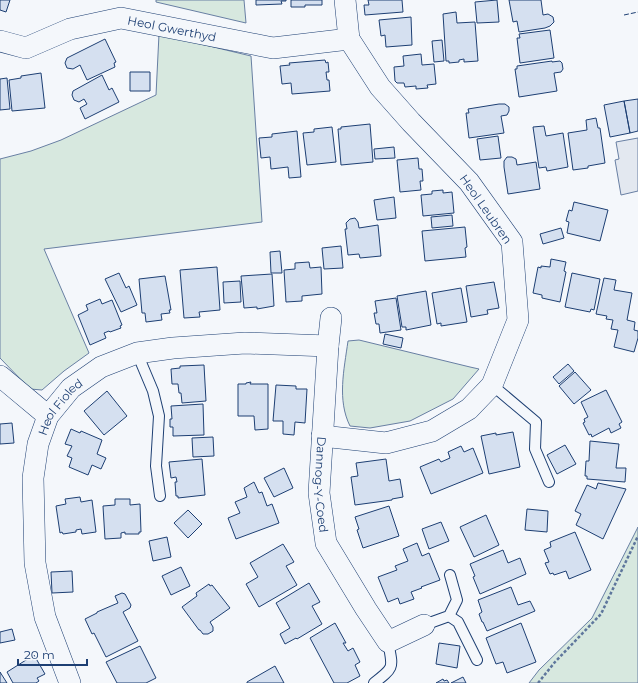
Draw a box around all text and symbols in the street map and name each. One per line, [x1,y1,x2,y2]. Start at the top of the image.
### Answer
street label: Heol Gwerthyd [126,12,218,44]
street label: Heol Leubren [457,171,515,247]
street label: Heol Fioled [34,375,85,437]
street label: Dannog-Y-Coed [311,436,332,533]
scale bar [18,641,87,667]
text: 20 m [24,647,55,662]

